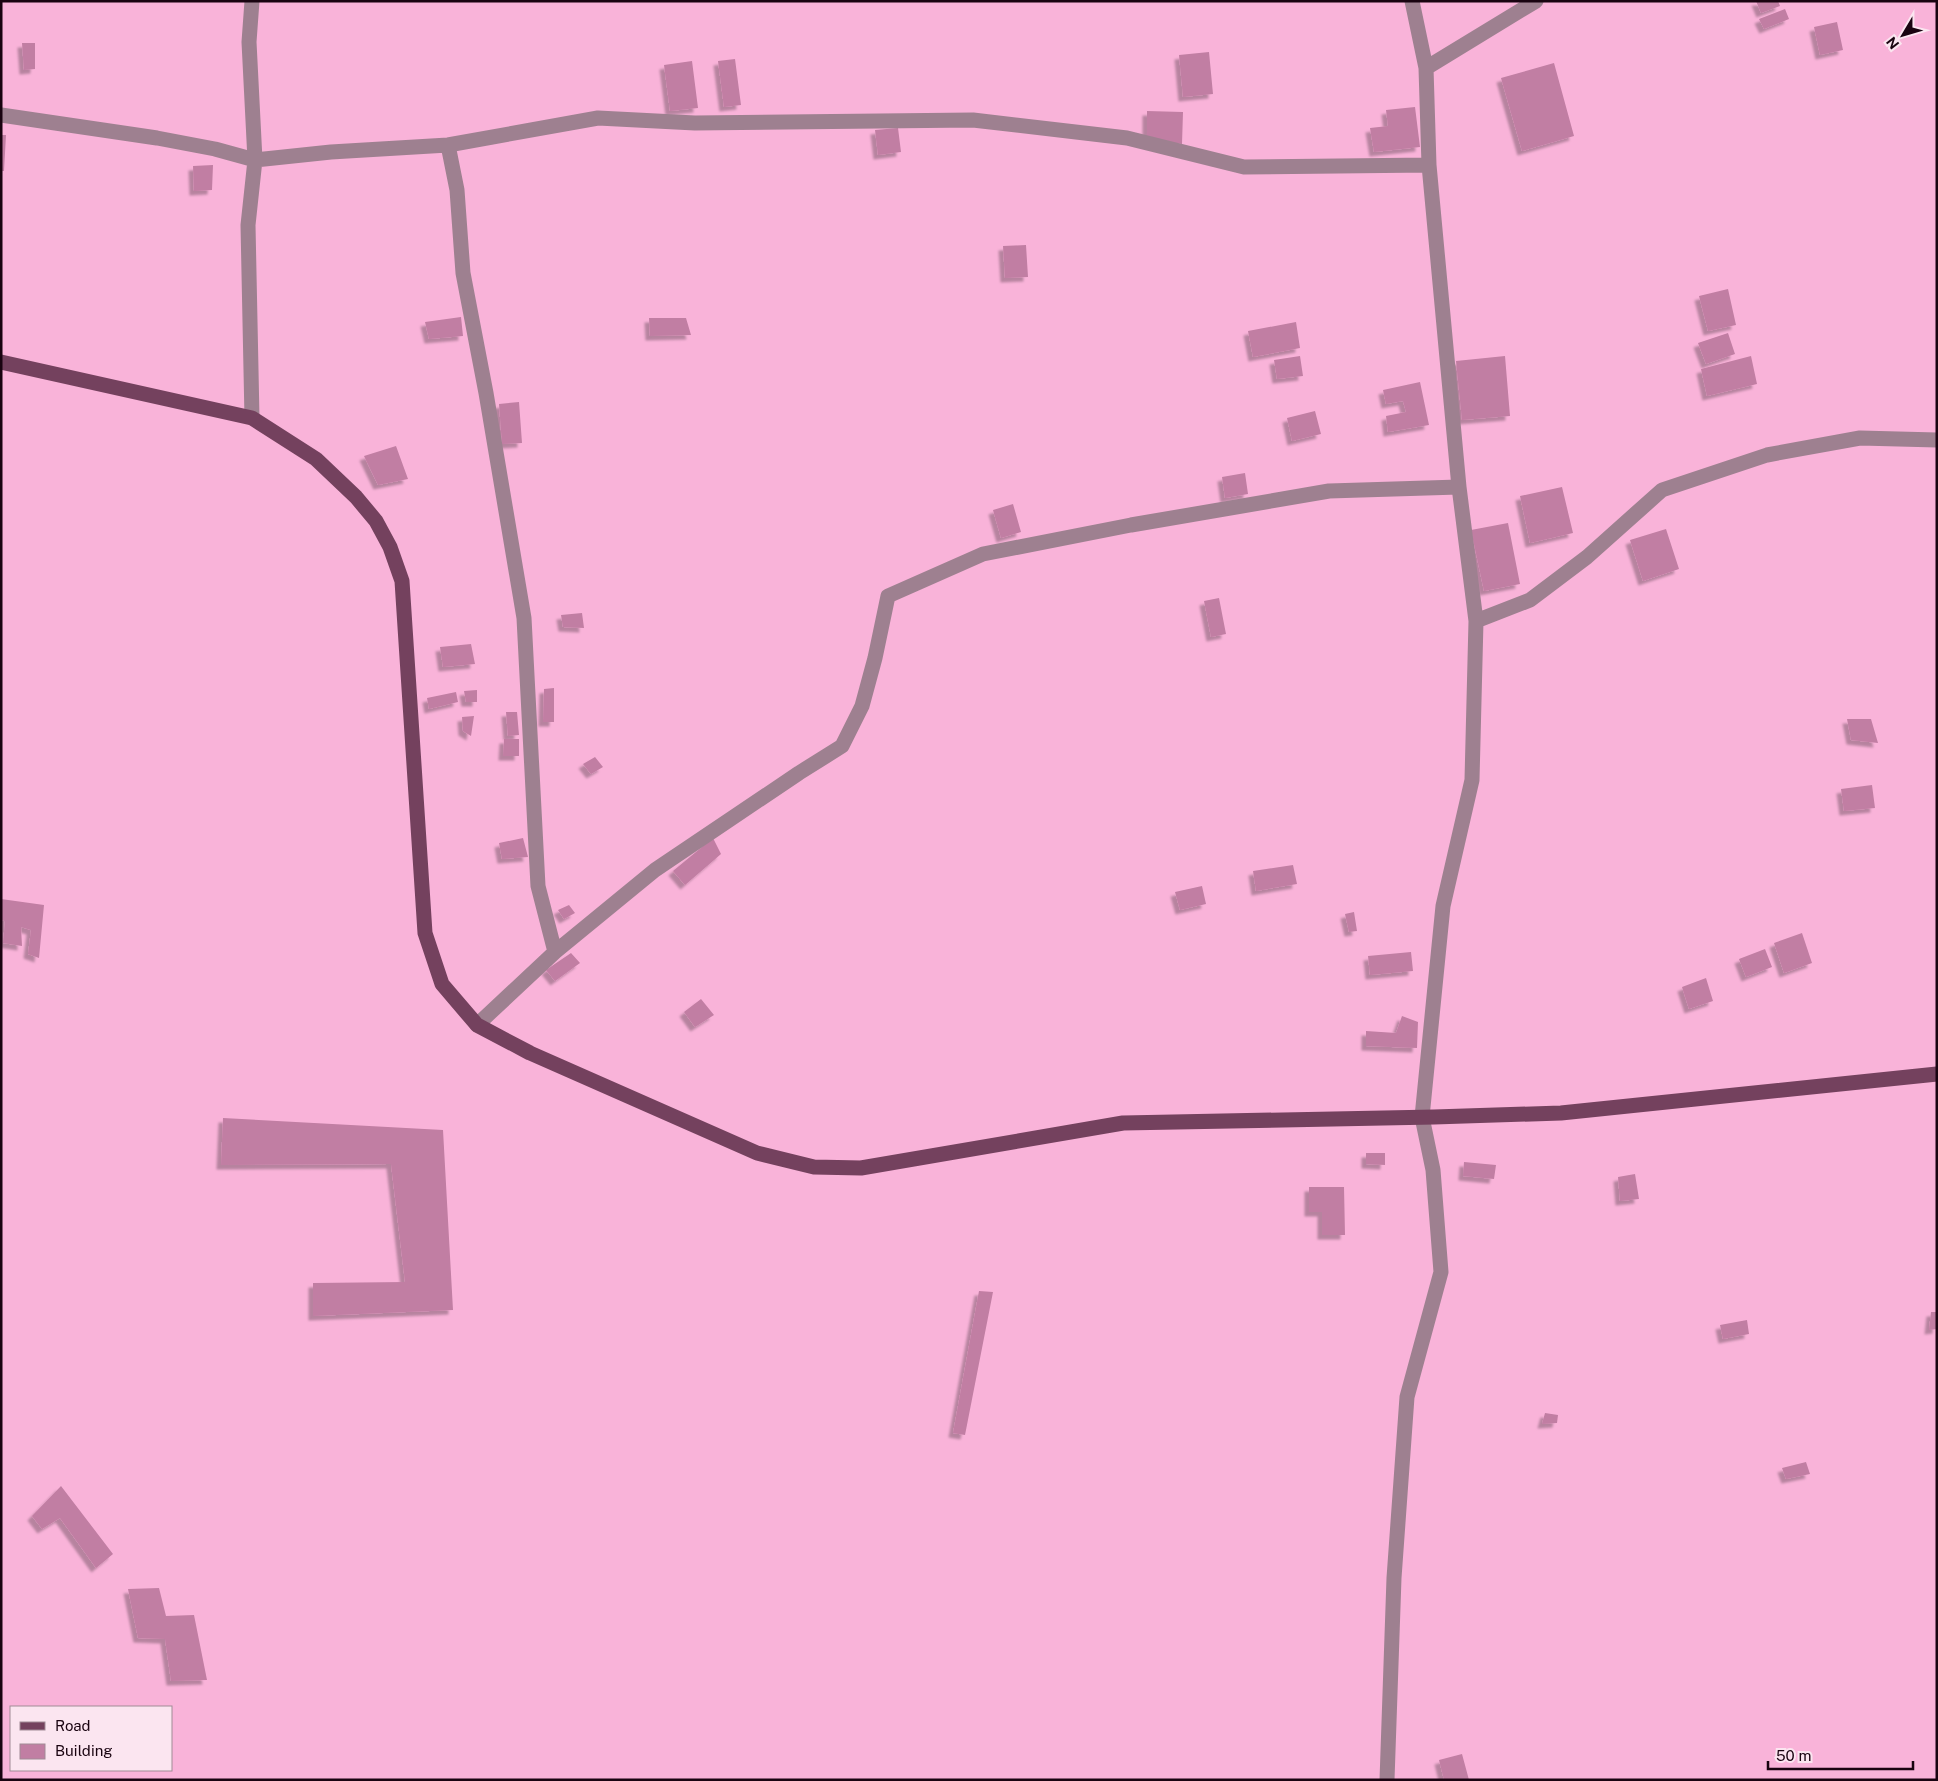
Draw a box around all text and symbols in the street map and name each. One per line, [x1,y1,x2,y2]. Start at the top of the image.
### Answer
north arrow [1878,10,1928,60]
text: N [1883,34,1902,52]
legend [10,1706,172,1771]
text: Road [55,1717,91,1734]
scale bar [1768,1738,1913,1770]
text: Building [55,1742,113,1759]
text: 50 m [1776,1747,1811,1764]

